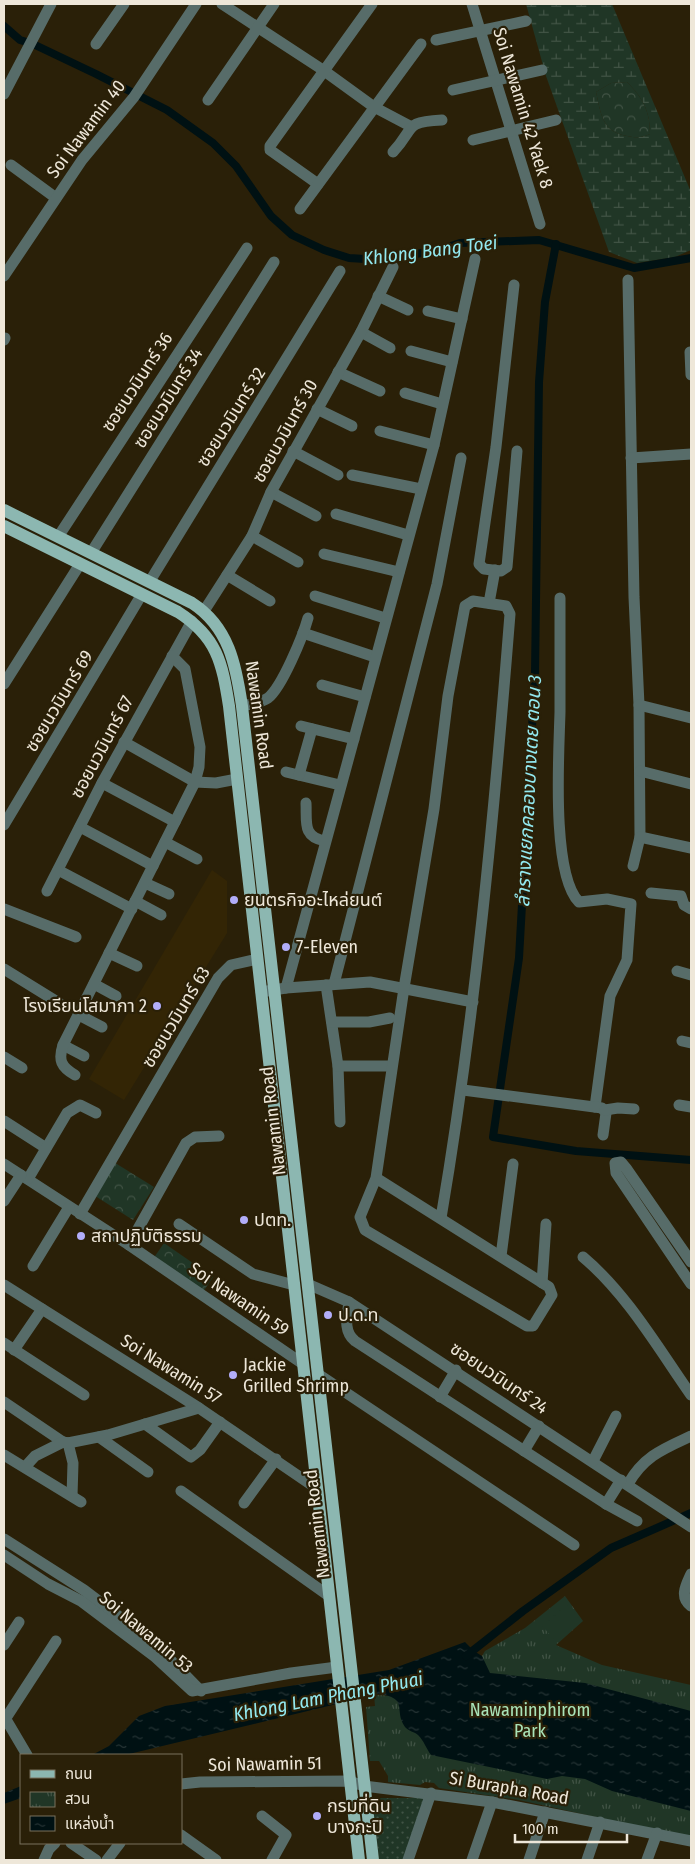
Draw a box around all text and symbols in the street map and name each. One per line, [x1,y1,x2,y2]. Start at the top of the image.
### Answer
street label: Soi Nawamin 42 Yaek 8 [488,25,558,191]
street label: Soi Nawamin 40 [42,76,130,182]
water label: Khlong Bang Toei [362,231,499,270]
street label: ซอยนวมินทร์ 36 [97,328,177,436]
street label: ซอยนวมินทร์ 34 [129,344,208,452]
street label: ซอยนวมินทร์ 32 [192,363,270,471]
street label: ซอยนวมินทร์ 30 [248,376,322,486]
street label: ซอยนวมินทร์ 69 [20,646,98,756]
street label: Nawamin Road [240,659,278,771]
water label: ลำรางแยกคลองบางเตย ตอน 3 [511,674,546,908]
street label: ซอยนวมินทร์ 67 [66,692,138,802]
place label: ยนตรกิจอะไหล่ยนต์ [244,889,382,911]
marker: ยนตรกิจอะไหล่ยนต์ [228,894,240,906]
place label: 7-Eleven [296,936,358,958]
marker: 7-Eleven [280,941,292,953]
street label: ซอยนวมินทร์ 63 [137,963,215,1071]
place label: โรงเรียนโสมาภา 2 [23,995,147,1017]
marker: โรงเรียนโสมาภา 2 [151,1000,163,1012]
street label: Nawamin Road [255,1065,291,1177]
place label: ปตท. [254,1209,291,1231]
marker: ปตท. [238,1214,250,1226]
place label: สถาปฏิบัติธรรม [91,1225,202,1247]
marker: สถาปฏิบัติธรรม [75,1230,87,1242]
street label: Soi Nawamin 59 [185,1257,293,1341]
place label: ป.ด.ท [338,1304,379,1326]
marker: ป.ด.ท [322,1309,334,1321]
street label: Soi Nawamin 57 [117,1329,225,1409]
street label: ซอยนวมินทร์ 24 [446,1337,552,1419]
place label: Jackie Grilled Shrimp [243,1354,349,1397]
marker: Jackie Grilled Shrimp [227,1369,239,1381]
street label: Nawamin Road [299,1468,335,1580]
street label: Soi Nawamin 53 [95,1586,197,1678]
water label: Khlong Lam Phang Phuai [231,1667,425,1726]
park label: Nawaminphirom Park [470,1699,590,1742]
street label: Soi Nawamin 51 [208,1752,322,1776]
legend [20,1754,182,1844]
text: ถนน [65,1765,92,1783]
street label: Si Burapha Road [448,1767,570,1809]
text: สวน [65,1790,90,1808]
place label: กรมที่ดิน บางกะปิ [327,1793,391,1838]
marker: กรมที่ดิน บางกะปิ [311,1810,323,1822]
scale bar [515,1812,628,1844]
text: แหล่งน้ำ [65,1813,114,1833]
text: 100 m [522,1820,559,1838]

